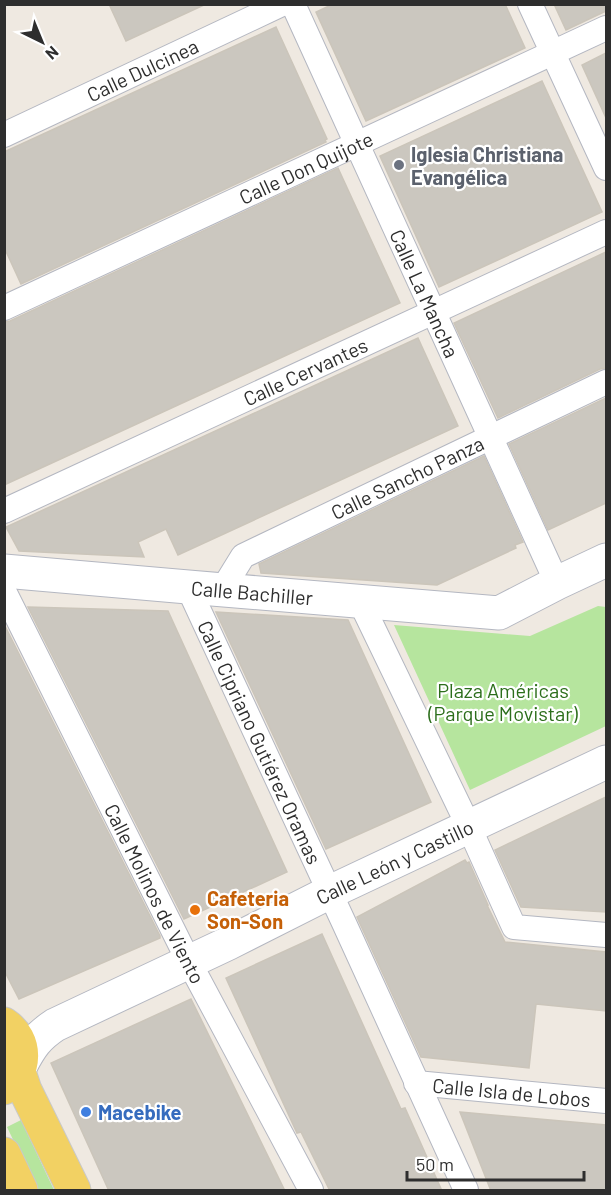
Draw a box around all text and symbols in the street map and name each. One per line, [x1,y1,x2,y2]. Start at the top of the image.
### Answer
north arrow [12,12,72,72]
street label: Calle Dulcinea [83,33,202,106]
text: N [42,43,63,64]
street label: Calle Don Quijote [235,126,377,209]
place label: Iglesia Christiana Evangélica [411,142,563,189]
marker: Iglesia Christiana Evangélica [392,158,406,172]
street label: Calle La Mancha [385,225,465,361]
street label: Calle Cervantes [239,332,371,410]
street label: Calle Sancho Panza [327,431,487,524]
street label: Calle Bachiller [190,575,314,609]
street label: Calle Cipriano Gutiérez Oramas [193,617,327,868]
park label: Plaza Américas (Parque Movistar) [427,678,579,725]
street label: Calle Molinos de Viento [100,800,210,987]
street label: Calle León y Castillo [312,814,477,909]
place label: Cafeteria Son-Son [207,886,289,933]
marker: Cafeteria Son-Son [188,903,202,917]
street label: Calle Isla de Lobos [431,1073,592,1111]
place label: Macebike [98,1100,182,1124]
marker: Macebike [79,1105,93,1119]
scale bar [407,1144,584,1182]
text: 50 m [416,1153,454,1175]

